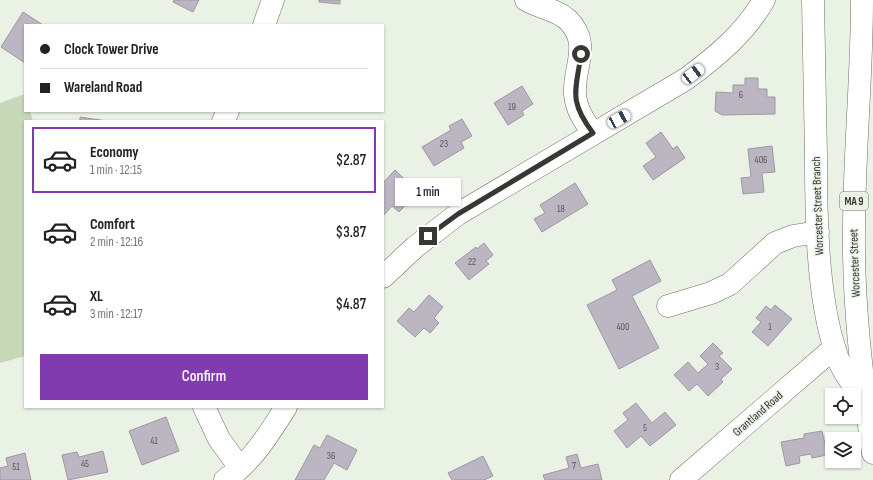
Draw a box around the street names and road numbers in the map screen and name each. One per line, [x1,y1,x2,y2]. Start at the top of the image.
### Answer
street label: Worcester Street Branch [809,156,827,256]
road number: MA 9 [840,192,868,210]
street label: Worcester Street [846,228,864,298]
street label: Grantland Road [730,388,786,440]

